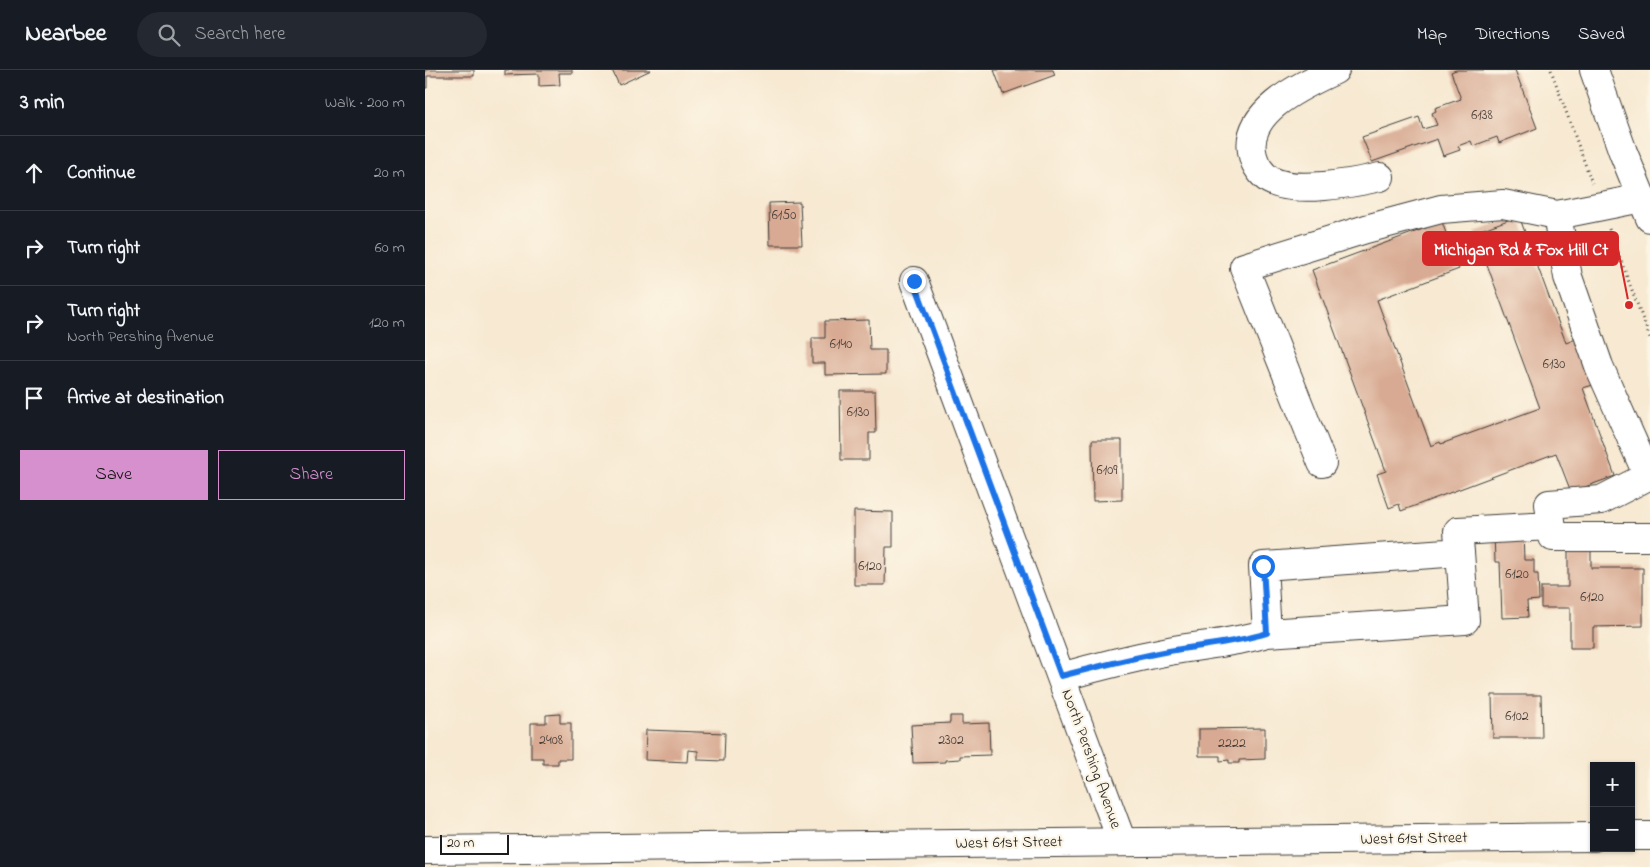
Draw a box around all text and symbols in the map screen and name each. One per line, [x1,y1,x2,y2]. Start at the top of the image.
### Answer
search box [137,12,487,57]
text: Nearbee [25,17,107,52]
icon: search [155,21,183,49]
text: Search here [195,21,286,48]
text: Map [1417,22,1447,48]
text: Directions [1475,22,1550,48]
text: Saved [1578,22,1625,48]
text: 3 min [20,88,64,118]
text: Walk · 200 m [325,91,405,115]
house number: 6138 [1471,105,1493,126]
icon: ahead [20,159,48,187]
text: Continue [67,160,135,187]
text: 20 m [374,161,405,185]
house number: 6150 [772,205,796,226]
callout: Michigan Rd & Fox Hill Ct [1423,232,1618,265]
icon: right [20,234,48,262]
text: Turn right [67,235,140,262]
text: 60 m [375,236,405,260]
text: Michigan Rd & Fox Hill Ct [1434,238,1609,265]
route end [903,270,926,293]
text: Turn right [67,298,140,325]
icon: right [20,309,48,337]
text: 120 m [369,311,405,335]
text: North Pershing Avenue [67,325,214,349]
house number: 6140 [830,334,852,355]
house number: 6130 [1543,354,1565,375]
icon: arrive [20,384,48,412]
text: Arrive at destination [67,385,224,412]
house number: 6130 [847,402,869,423]
button: Save [20,450,208,500]
button: Share [218,450,405,500]
house number: 6109 [1097,460,1118,481]
route start [1252,555,1275,578]
house number: 6120 [858,556,882,577]
house number: 6120 [1505,564,1529,585]
house number: 6120 [1580,587,1604,608]
street label: North Pershing Avenue [1055,686,1128,833]
house number: 6102 [1505,706,1529,727]
house number: 2408 [539,730,563,751]
house number: 2302 [938,730,964,751]
house number: 2222 [1218,733,1246,754]
map controls [1590,762,1635,852]
button: + [1590,762,1635,807]
button: − [1590,807,1635,852]
street label: West 61st Street [1360,826,1468,852]
street label: West 61st Street [955,830,1063,856]
scale bar [440,832,509,855]
text: 20 m [447,833,474,854]

